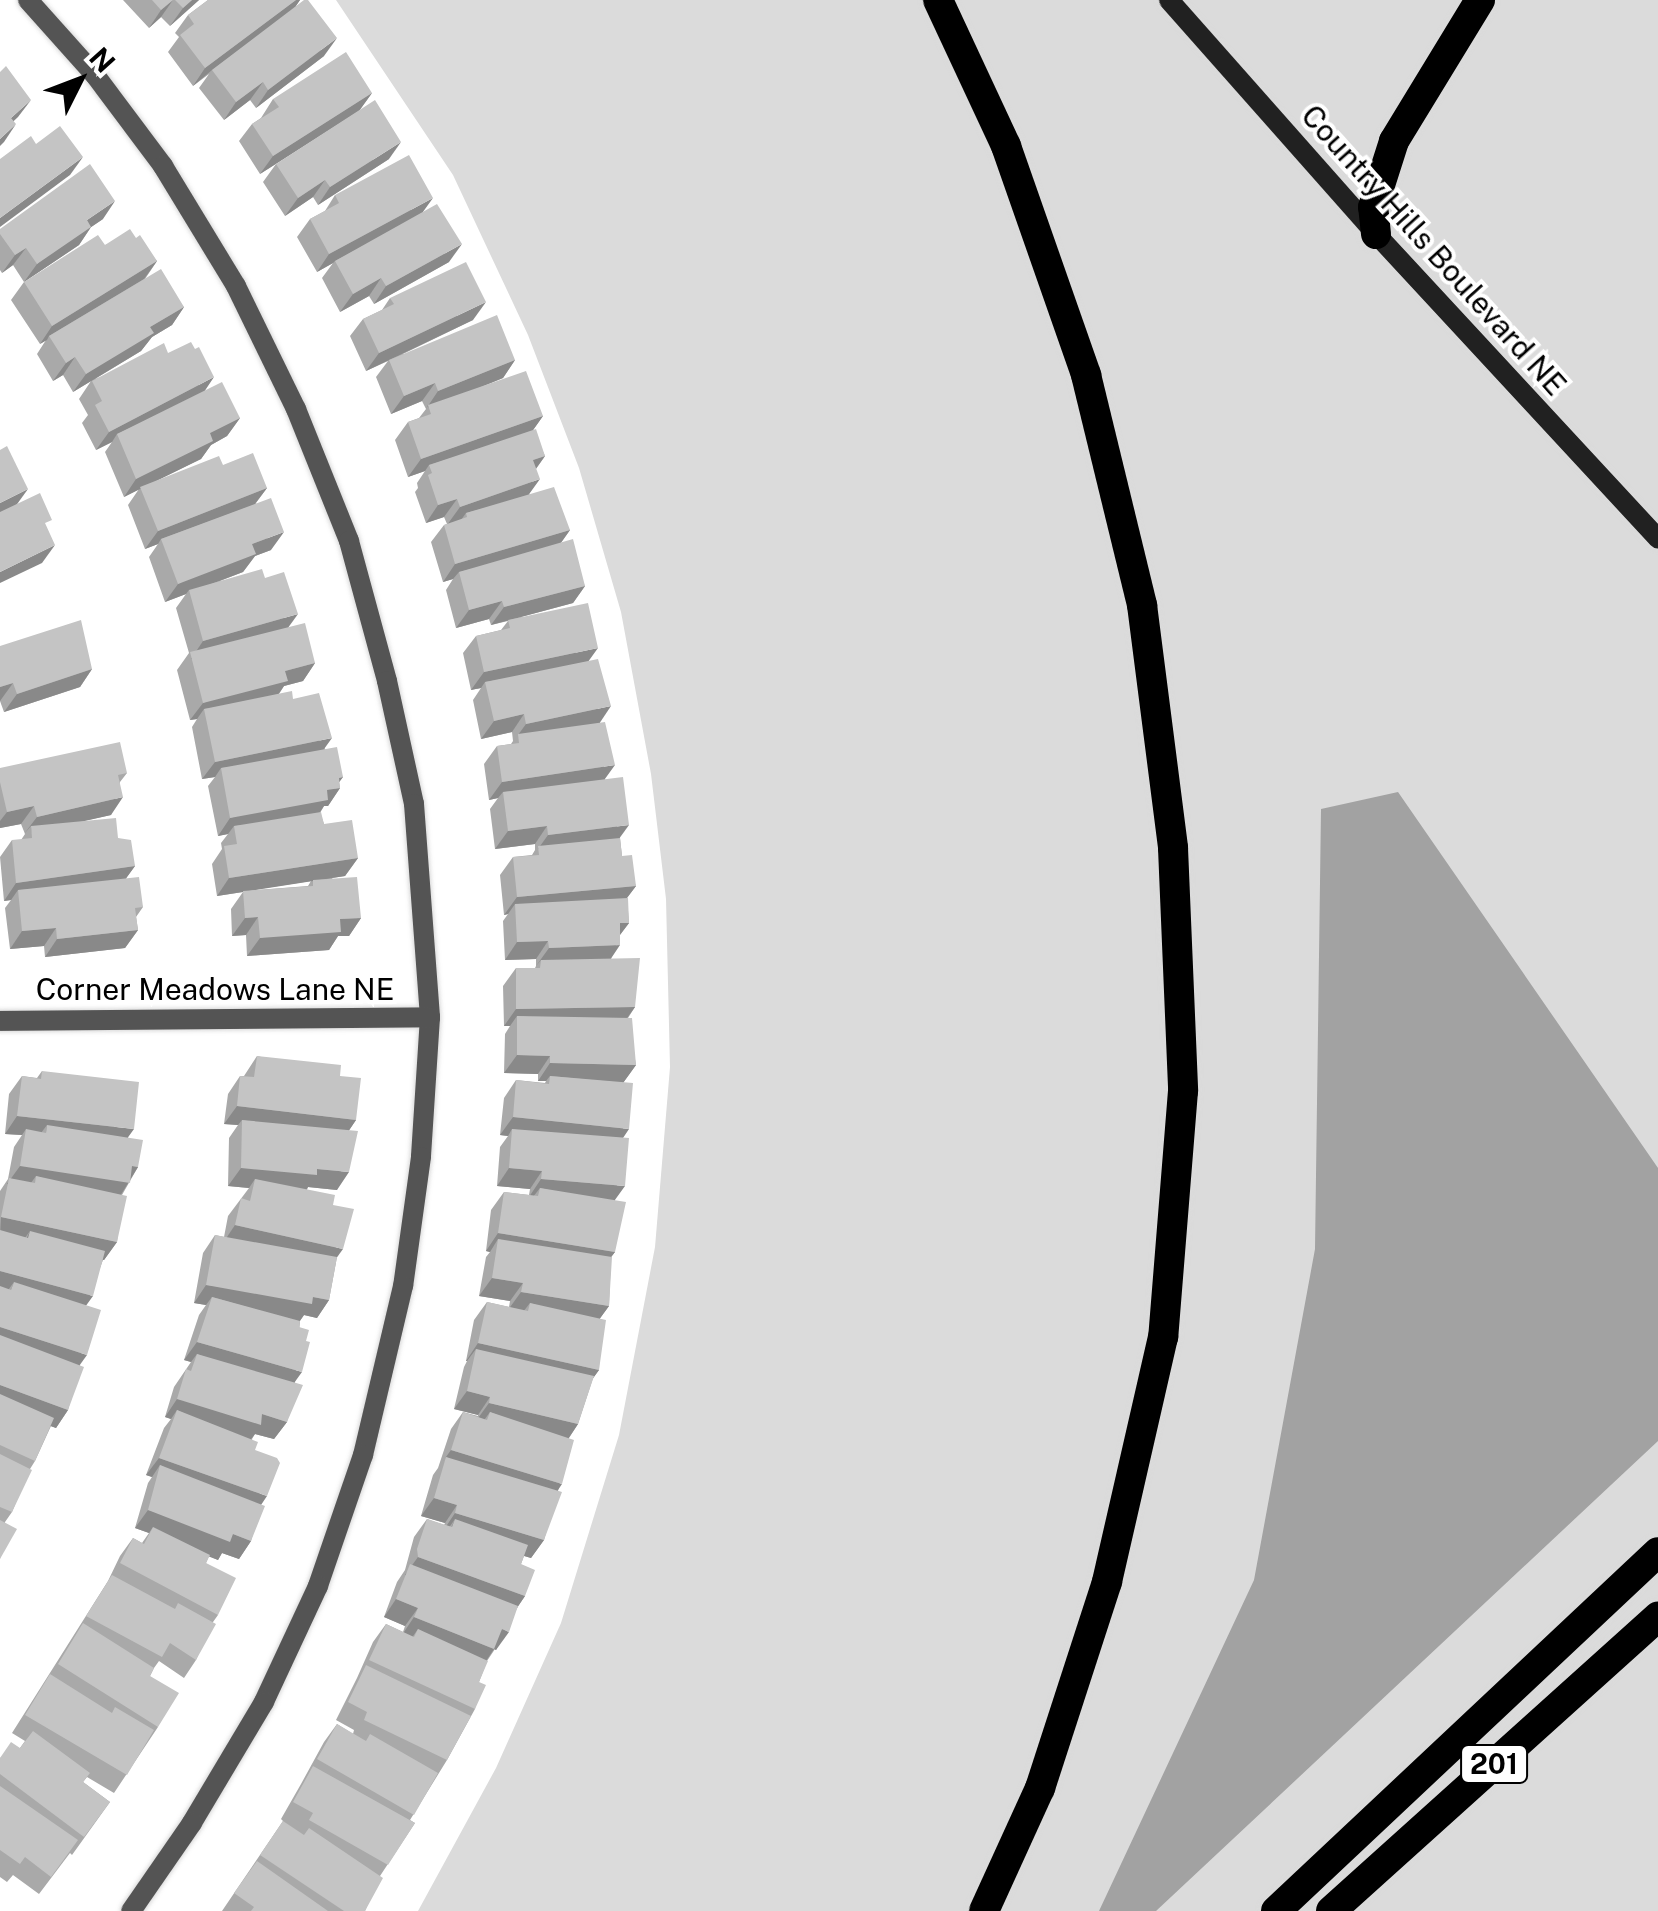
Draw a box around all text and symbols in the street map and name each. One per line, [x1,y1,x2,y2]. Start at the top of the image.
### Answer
north arrow [30,30,130,130]
text: N [83,40,122,79]
street label: Country Hills Boulevard NE [1294,97,1574,403]
street label: Corner Meadows Lane NE [36,971,394,1007]
road number: 201 [1459,1741,1529,1787]

